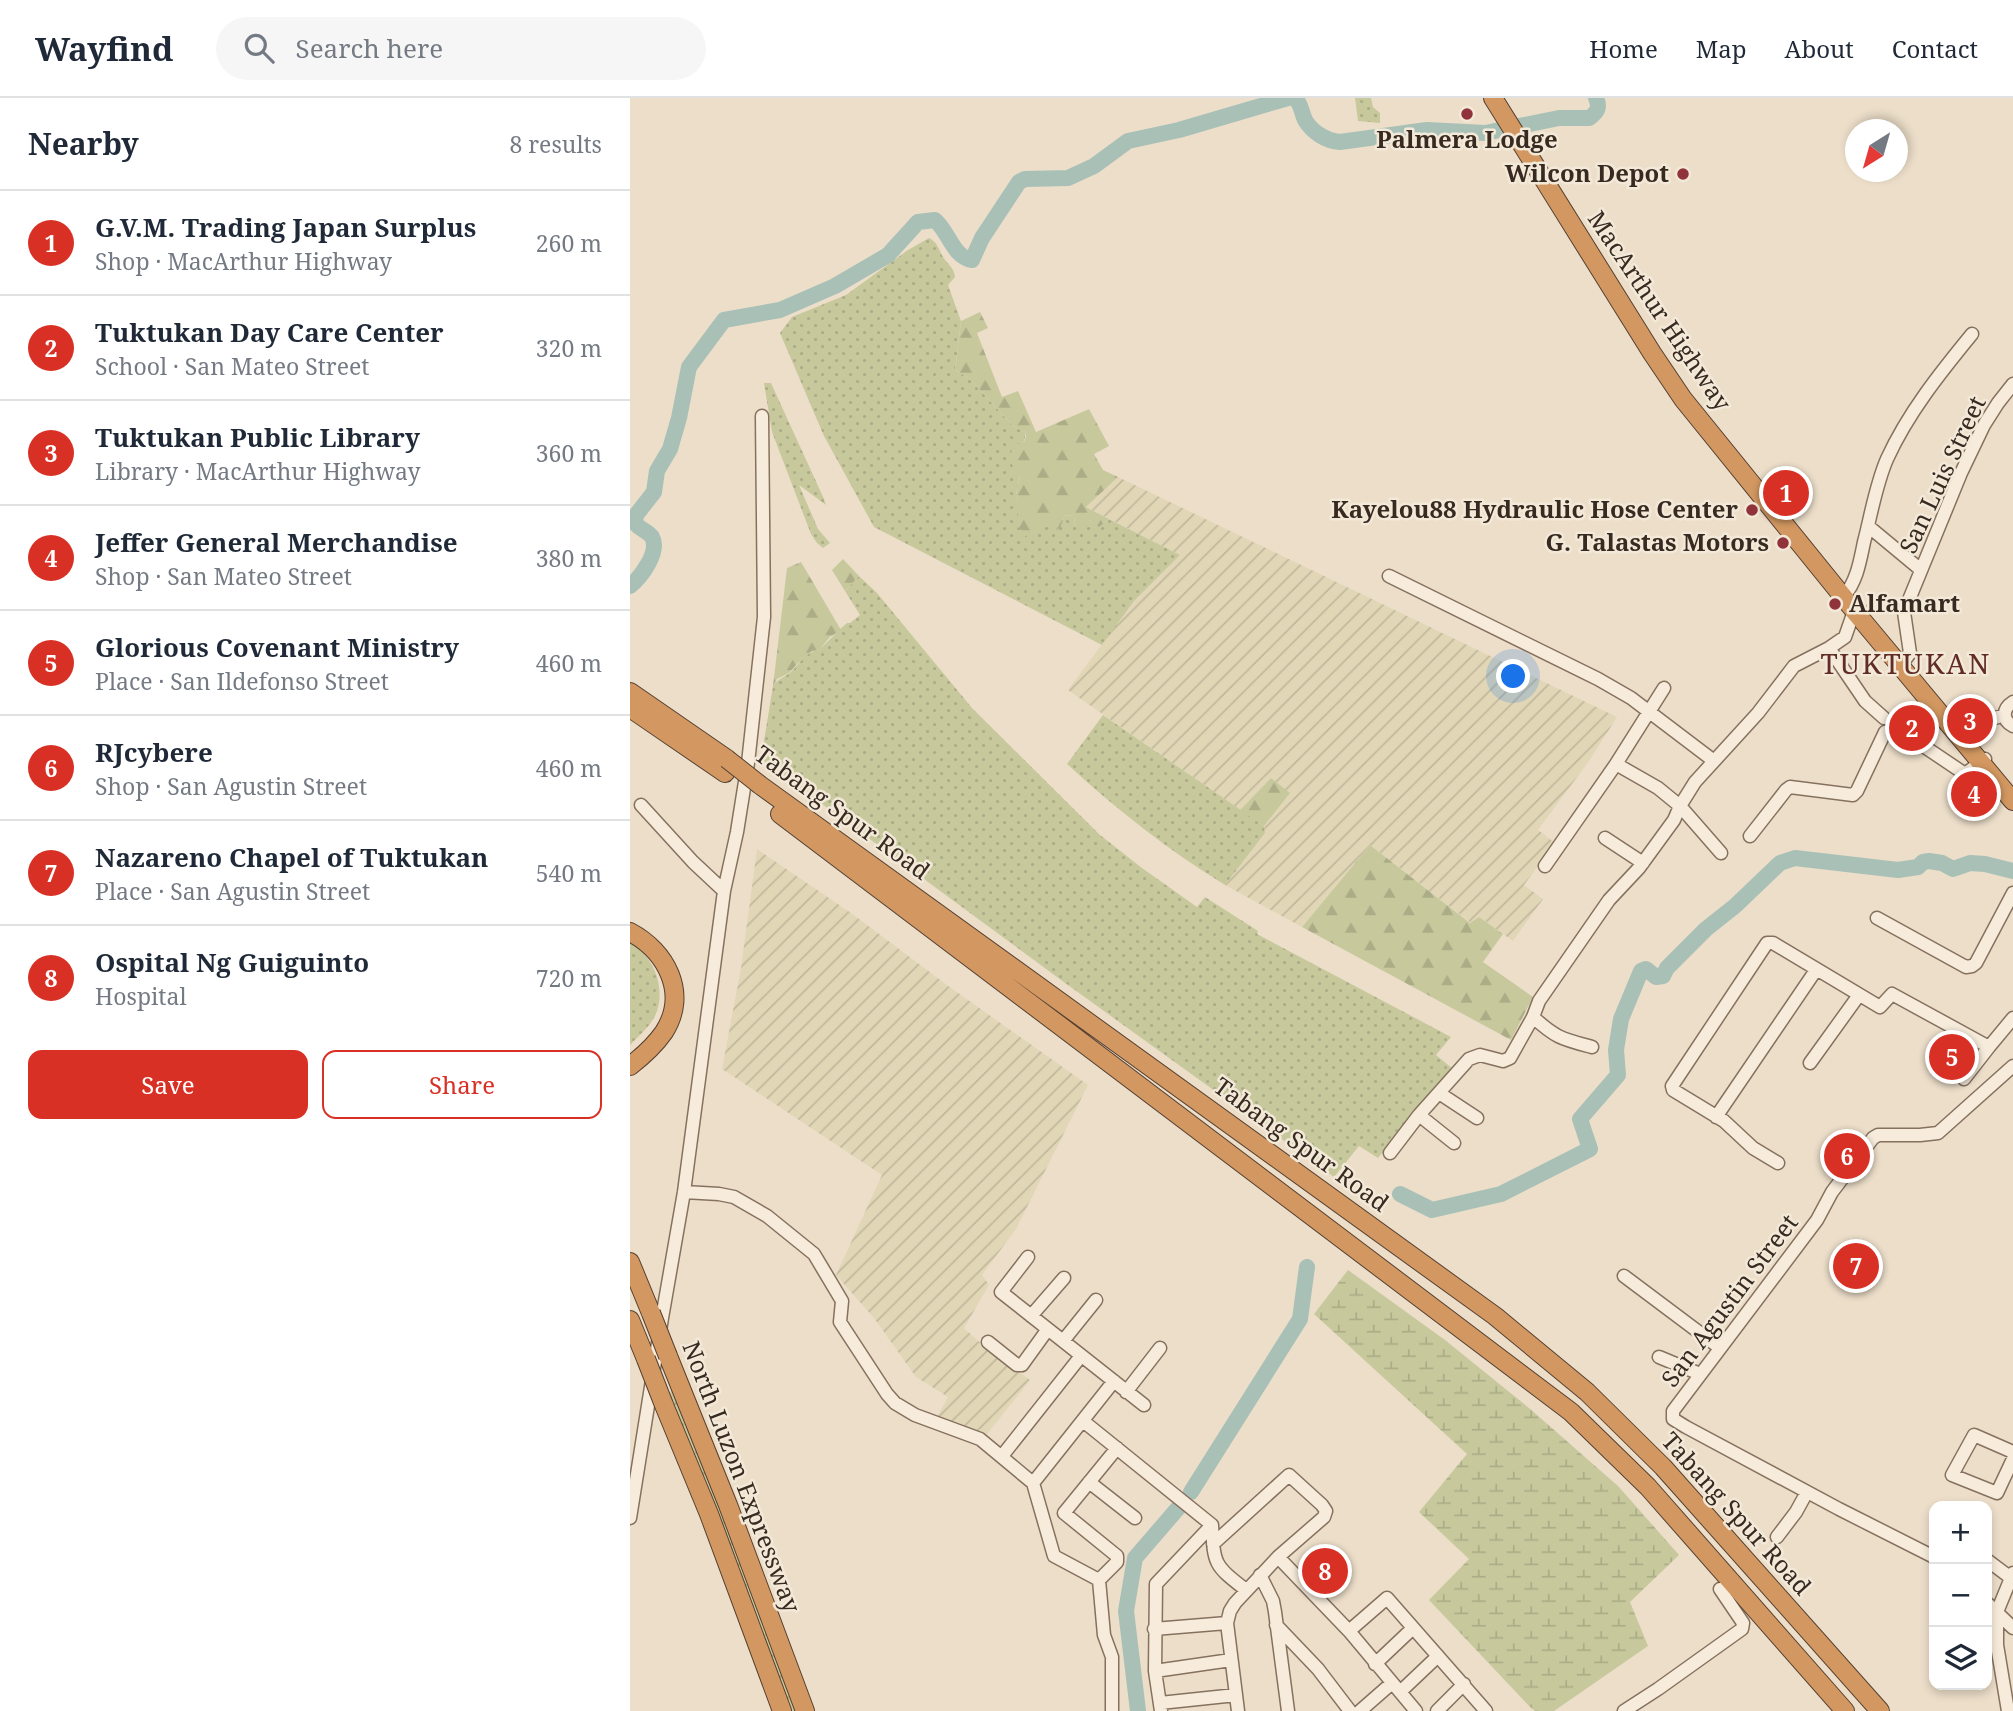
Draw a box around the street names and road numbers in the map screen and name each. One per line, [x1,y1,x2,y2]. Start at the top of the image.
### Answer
street label: MacArthur Highway [1581,204,1740,417]
street label: San Luis Street [1891,390,1993,558]
street label: Tabang Spur Road [749,737,937,887]
street label: Tabang Spur Road [1208,1069,1396,1219]
street label: San Agustin Street [1653,1207,1805,1393]
street label: North Luzon Expressway [675,1336,810,1617]
street label: Tabang Spur Road [1655,1424,1819,1602]

